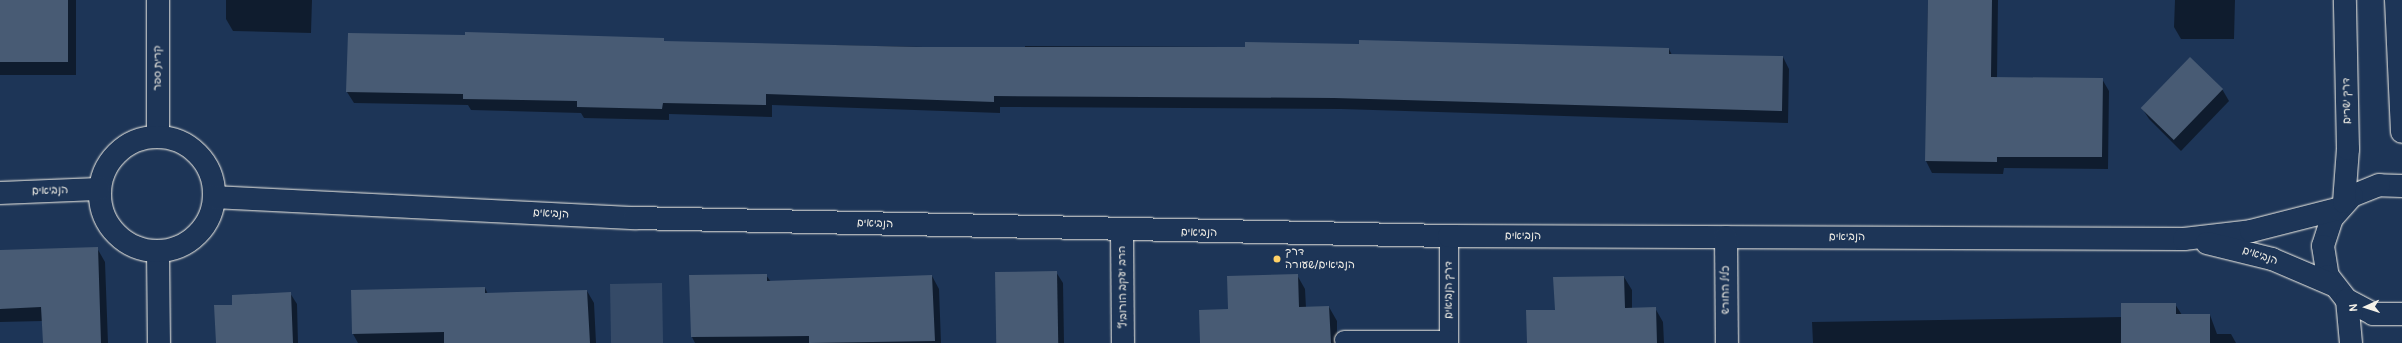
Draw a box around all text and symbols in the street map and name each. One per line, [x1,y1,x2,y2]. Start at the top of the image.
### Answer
street label: קרית ספר [151,45,165,91]
street label: דרך ישרים [2340,78,2354,124]
street label: הנביאים [32,184,68,198]
street label: הנביאים [532,206,570,222]
street label: הנביאים [857,217,893,231]
street label: הנביאים [1181,226,1217,240]
street label: הנביאים [1505,229,1541,243]
street label: הנביאים [1829,230,1865,244]
street label: הנביאים [2241,244,2279,268]
street label: הרב יעקב הורוביץ [1116,246,1130,328]
place label: דרך הנביאים/שעורה [1285,246,1355,272]
marker: דרך הנביאים/שעורה [1272,254,1282,264]
street label: דרך הנביאים [1442,261,1456,319]
street label: כליל החורש [1719,266,1733,314]
north arrow [2346,287,2386,327]
text: N [2347,304,2360,312]

